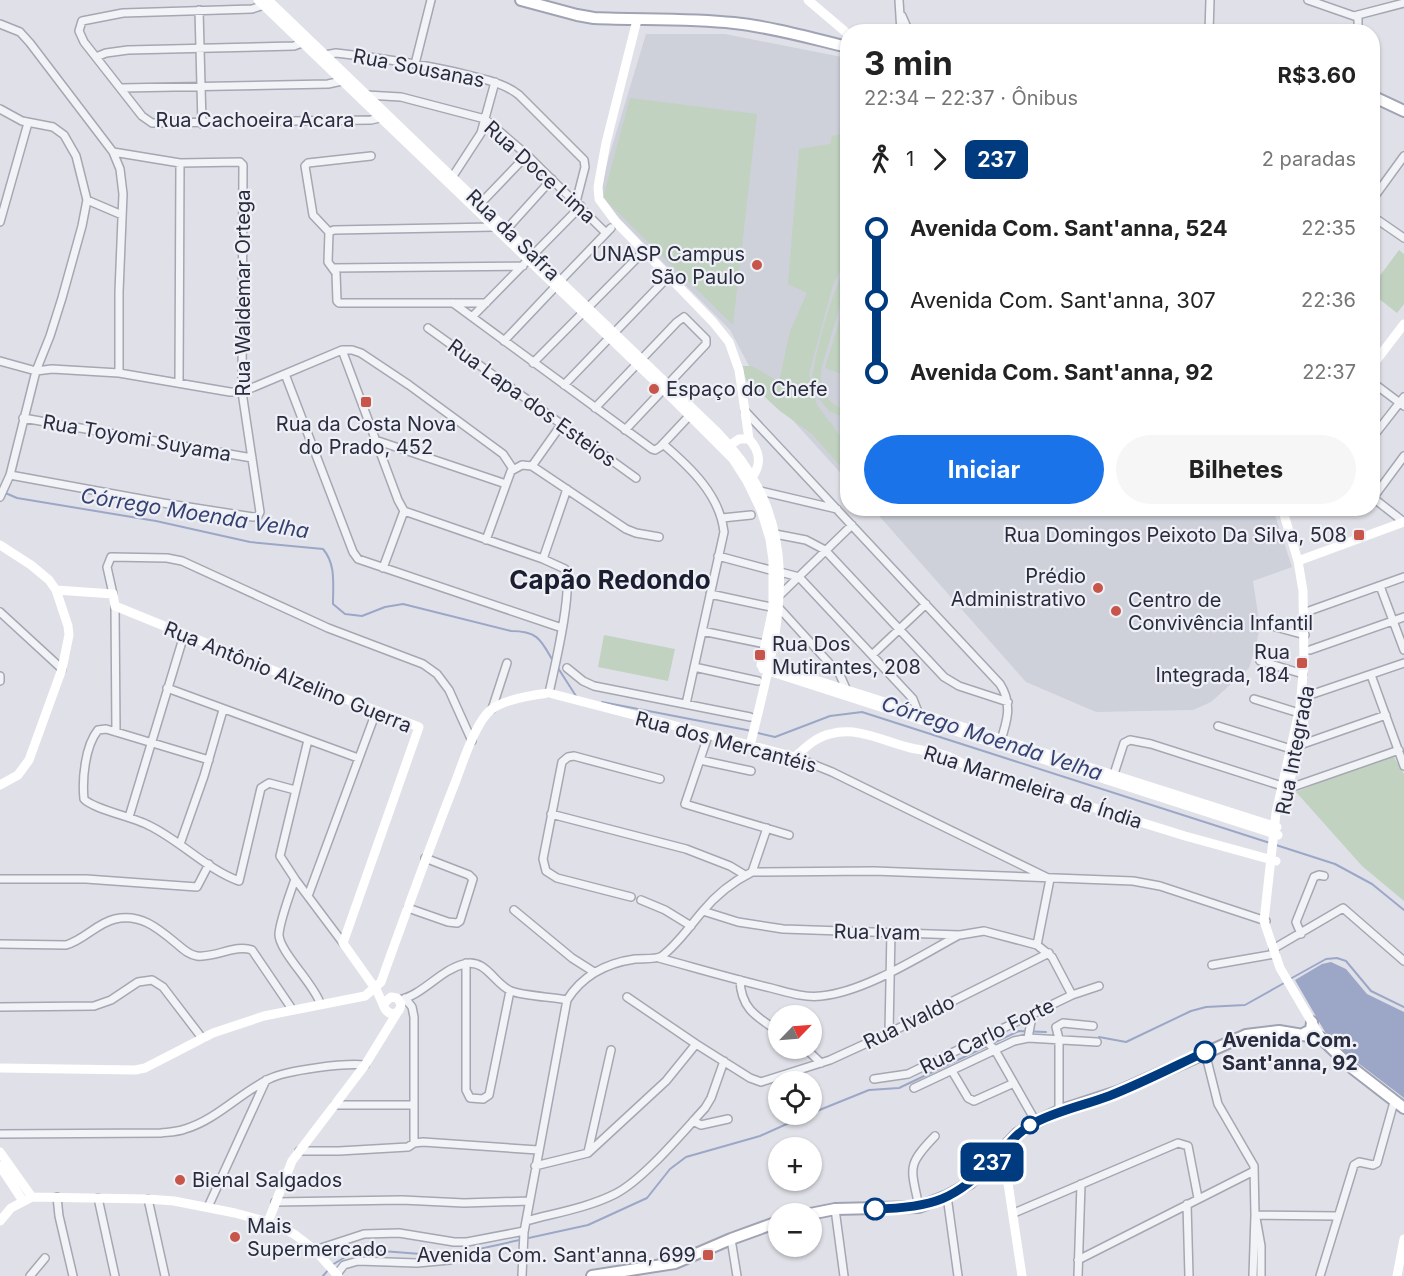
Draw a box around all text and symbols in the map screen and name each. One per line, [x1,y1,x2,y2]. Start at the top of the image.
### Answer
street label: Rua Sousanas [351,43,487,93]
text: 3 min [864,43,953,83]
text: R$3.60 [1278,62,1356,88]
text: 22:34 – 22:37 · Ônibus [864,86,1078,110]
street label: Rua Cachoeira Acara [156,108,354,132]
street label: Rua Doce Lima [479,116,601,228]
icon: walk [864,143,897,176]
icon: forward [923,143,956,176]
text: 1 [906,147,914,171]
text: 237 [977,147,1016,172]
text: 2 paradas [1262,147,1356,171]
street label: Rua da Safra [461,184,565,286]
street label: Rua Waldemar Ortega [231,190,255,396]
text: Avenida Com. Sant'anna, 524 [910,215,1228,241]
text: 22:35 [1301,216,1356,240]
place label: UNASP Campus São Paulo [592,242,745,289]
marker: UNASP Campus São Paulo [750,258,764,272]
text: Avenida Com. Sant'anna, 307 [910,287,1216,313]
text: 22:36 [1301,288,1356,312]
street label: Rua Lapa dos Esteios [443,334,621,472]
text: Avenida Com. Sant'anna, 92 [910,359,1213,385]
text: 22:37 [1302,360,1356,384]
place label: Espaço do Chefe [666,377,828,401]
marker: Espaço do Chefe [647,382,661,396]
marker: Rua da Costa Nova do Prado, 452 [359,395,373,409]
street label: Rua Toyomi Suyama [41,410,233,466]
place label: Rua da Costa Nova do Prado, 452 [276,412,456,459]
button: Iniciar [864,435,1104,504]
button: Bilhetes [1116,435,1356,504]
water label: Córrego Moenda Velha [79,483,311,543]
place label: Rua Domingos Peixoto Da Silva, 508 [1004,523,1347,547]
marker: Rua Domingos Peixoto Da Silva, 508 [1352,528,1366,542]
district label: Capão Redondo [509,564,711,595]
place label: Prédio Administrativo [951,564,1086,611]
marker: Prédio Administrativo [1091,581,1105,595]
place label: Centro de Convivência Infantil [1128,588,1313,635]
marker: Centro de Convivência Infantil [1109,604,1123,618]
street label: Rua Antônio Alzelino Guerra [161,616,415,738]
place label: Rua Dos Mutirantes, 208 [772,632,921,679]
place label: Rua Integrada, 184 [1155,640,1290,687]
marker: Rua Dos Mutirantes, 208 [753,648,767,662]
marker: Rua Integrada, 184 [1295,656,1309,670]
street label: Rua Integrada [1271,683,1319,817]
water label: Córrego Moenda Velha [878,690,1106,786]
street label: Rua dos Mercantéis [633,706,819,778]
street label: Rua Marmeleira da Índia [921,739,1146,834]
street label: Rua Ivam [833,919,921,945]
street label: Rua Ivaldo [859,990,959,1054]
street label: Rua Carlo Forte [916,993,1058,1079]
north arrow [768,1005,822,1059]
map controls [768,1005,822,1257]
place label: Avenida Com. Sant'anna, 92 [1222,1028,1358,1075]
marker: Avenida Com. Sant'anna, 92 [1194,1041,1216,1063]
button: locate [768,1071,822,1125]
unlabelled marker [1021,1116,1039,1134]
button: + [768,1137,822,1191]
line badge: 237 [958,1142,1026,1182]
text: 237 [973,1150,1012,1175]
place label: Bienal Salgados [192,1168,342,1192]
marker: Bienal Salgados [173,1173,187,1187]
unlabelled marker [864,1198,886,1220]
button: − [768,1203,822,1257]
place label: Mais Supermercado [247,1214,387,1261]
marker: Mais Supermercado [228,1230,242,1244]
place label: Avenida Com. Sant'anna, 699 [417,1243,696,1267]
marker: Avenida Com. Sant'anna, 699 [701,1248,715,1262]

